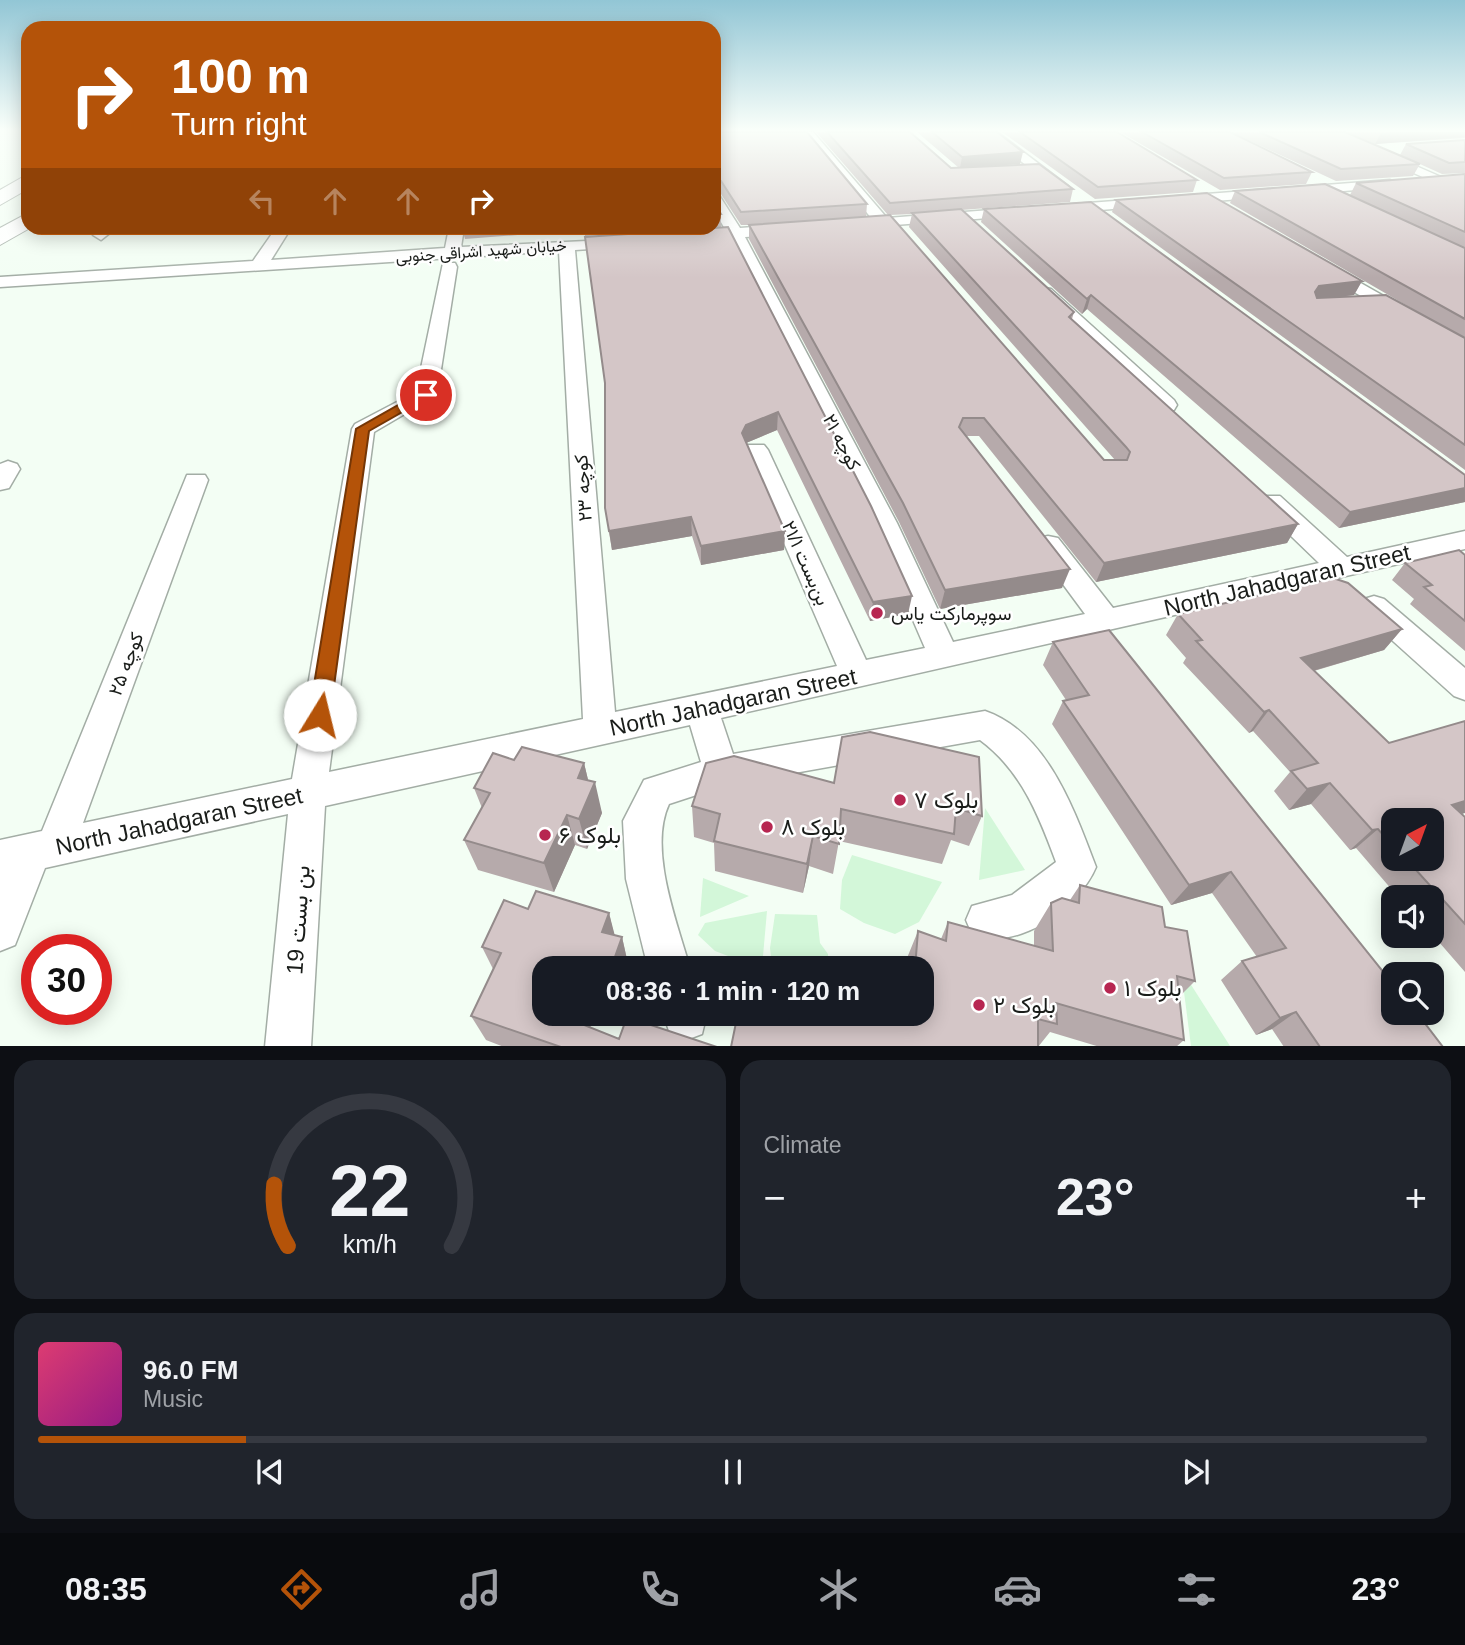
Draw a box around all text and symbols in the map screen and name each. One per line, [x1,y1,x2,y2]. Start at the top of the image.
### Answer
icon: right [56,49,147,140]
text: 100 m [171,49,310,103]
text: Turn right [171,106,307,142]
icon: left [243,182,281,220]
icon: ahead [316,182,354,220]
icon: ahead [389,182,427,220]
icon: right [462,182,500,220]
street label: خیابان شهید اشراقی جنوبی [395,237,567,267]
pin [396,365,456,425]
icon: arrive [407,376,445,414]
street label: کوچه ۲۱ [816,410,865,475]
street label: کوچه ۲۳ [570,454,599,522]
street label: بن‌بست ۲۱/۱ [777,518,834,609]
street label: North Jahadgaran Street [1161,539,1413,621]
place label: سوپرمارکت یاس [891,603,1011,627]
marker: سوپرمارکت یاس [869,605,885,621]
street label: کوچه ۲۵ [104,629,150,700]
street label: North Jahadgaran Street [607,663,859,741]
position arrow [283,678,357,752]
street label: North Jahadgaran Street [53,782,305,860]
place label: بلوک ۷ [914,787,978,815]
marker: بلوک ۷ [892,792,908,808]
north arrow [1381,808,1444,872]
map controls [1381,808,1444,1025]
place label: بلوک ۸ [781,814,845,842]
marker: بلوک ۸ [759,819,775,835]
place label: بلوک ۶ [559,822,621,850]
marker: بلوک ۶ [537,827,553,843]
street label: بن بست 19 [281,865,316,976]
button: sound [1381,885,1444,948]
speed limit sign: 30 [21,934,112,1025]
button: search [1381,962,1444,1025]
place label: بلوک ۱ [1124,975,1182,1003]
text: 08:36 · 1 min · 120 m [606,976,860,1006]
marker: بلوک ۱ [1102,980,1118,996]
place label: بلوک ۲ [993,992,1056,1020]
marker: بلوک ۲ [971,997,987,1013]
text: Climate [764,1132,841,1158]
text: 22 [329,1150,410,1231]
text: 23° [1056,1168,1135,1226]
text: − [764,1177,786,1219]
text: + [1405,1177,1427,1219]
text: km/h [343,1229,397,1257]
text: 96.0 FM [143,1355,238,1385]
text: Music [143,1386,203,1412]
icon: previous [251,1453,289,1491]
icon: pause [714,1453,752,1491]
icon: next [1177,1453,1215,1491]
icon: directions [277,1565,326,1614]
icon: music [456,1565,505,1614]
icon: phone [635,1565,684,1614]
icon: climate [814,1565,863,1614]
icon: car [993,1565,1042,1614]
icon: filters [1172,1565,1221,1614]
text: 08:35 [65,1571,147,1607]
text: 23° [1352,1571,1400,1607]

